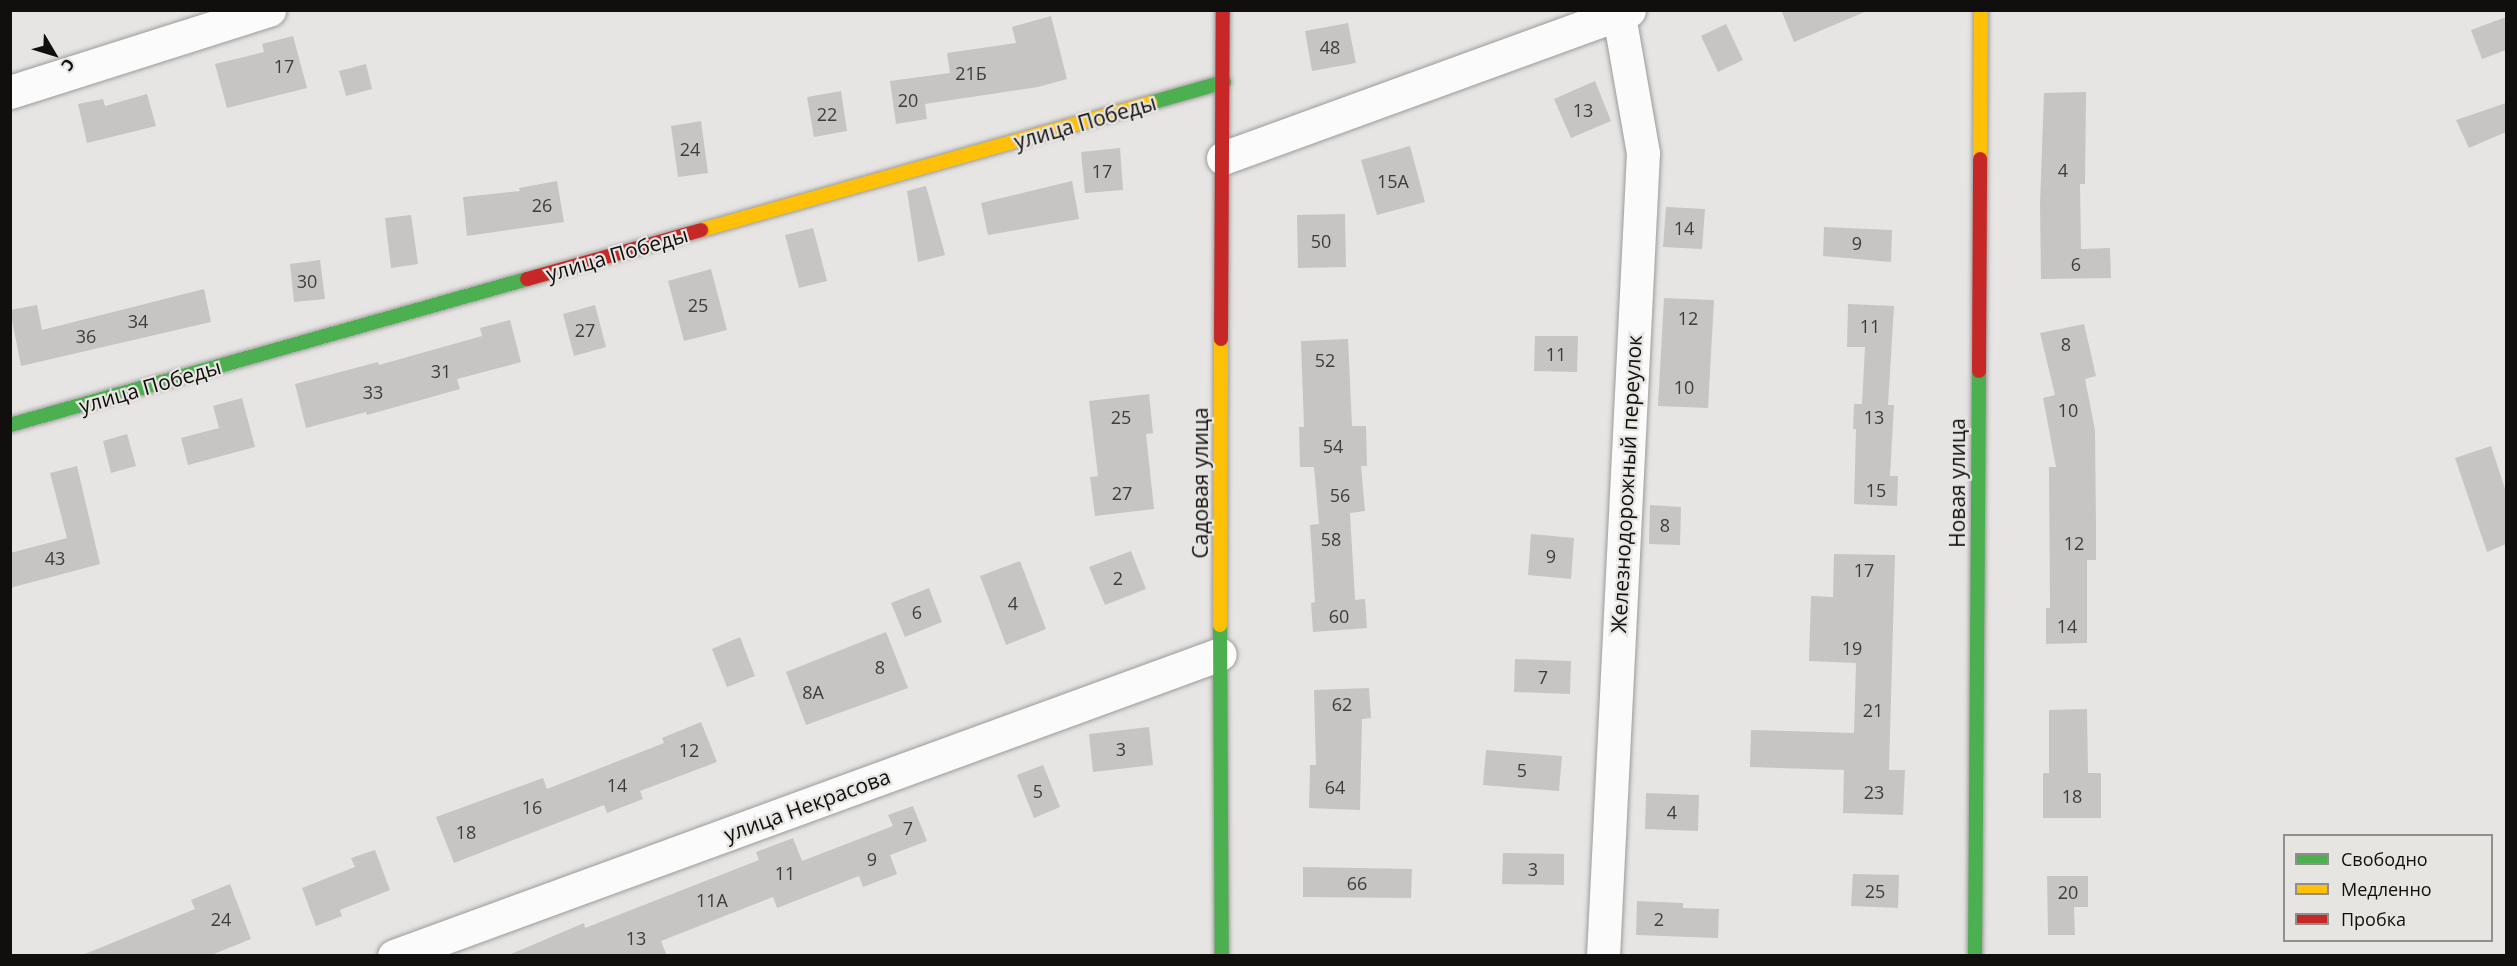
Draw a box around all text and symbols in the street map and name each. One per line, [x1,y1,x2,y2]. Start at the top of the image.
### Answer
north arrow [24,24,84,84]
house number: 48 [1320,36,1340,58]
text: С [56,54,80,76]
house number: 17 [274,55,294,77]
house number: 21Б [955,62,987,84]
house number: 20 [898,89,918,111]
street label: улица Победы [1011,90,1159,154]
house number: 13 [1573,99,1593,121]
house number: 22 [817,103,837,125]
house number: 24 [680,138,700,160]
house number: 4 [2058,159,2068,181]
house number: 17 [1092,160,1112,182]
house number: 15А [1377,170,1409,192]
house number: 26 [532,194,552,216]
house number: 14 [1674,217,1694,239]
street label: улица Победы [543,222,691,286]
house number: 50 [1311,230,1331,252]
house number: 9 [1852,232,1862,254]
house number: 6 [2071,253,2081,275]
house number: 30 [297,270,317,292]
house number: 25 [688,294,708,316]
house number: 12 [1678,307,1698,329]
house number: 34 [128,310,148,332]
house number: 11 [1860,315,1880,337]
house number: 27 [575,319,595,341]
house number: 36 [76,325,96,347]
house number: 8 [2061,333,2071,355]
street label: Железнодорожный переулок [1606,334,1646,634]
house number: 11 [1546,343,1566,365]
house number: 52 [1315,349,1335,371]
street label: улица Победы [76,354,224,418]
house number: 31 [431,360,451,382]
house number: 10 [1674,376,1694,398]
house number: 33 [363,381,383,403]
house number: 10 [2058,399,2078,421]
house number: 25 [1111,406,1131,428]
house number: 13 [1864,406,1884,428]
street label: Садовая улица [1187,407,1213,559]
street label: Новая улица [1944,418,1970,548]
house number: 54 [1323,435,1343,457]
house number: 15 [1866,479,1886,501]
house number: 27 [1112,482,1132,504]
house number: 56 [1330,484,1350,506]
house number: 8 [1660,514,1670,536]
house number: 58 [1321,528,1341,550]
house number: 12 [2064,532,2084,554]
house number: 9 [1546,545,1556,567]
house number: 43 [45,547,65,569]
house number: 17 [1854,559,1874,581]
house number: 2 [1113,567,1123,589]
house number: 4 [1008,592,1018,614]
house number: 6 [912,601,922,623]
house number: 60 [1329,605,1349,627]
house number: 14 [2057,615,2077,637]
house number: 19 [1842,637,1862,659]
house number: 8 [875,656,885,678]
house number: 7 [1538,666,1548,688]
house number: 8А [802,681,824,703]
house number: 62 [1332,693,1352,715]
house number: 21 [1863,699,1883,721]
house number: 3 [1116,738,1126,760]
house number: 12 [679,739,699,761]
house number: 5 [1517,759,1527,781]
street label: улица Некрасова [720,763,894,847]
house number: 14 [607,774,627,796]
house number: 64 [1325,776,1345,798]
house number: 5 [1033,780,1043,802]
house number: 23 [1864,781,1884,803]
house number: 18 [2062,785,2082,807]
house number: 16 [522,796,542,818]
house number: 4 [1667,801,1677,823]
house number: 7 [903,817,913,839]
house number: 18 [456,821,476,843]
legend [2283,834,2493,942]
text: Свободно [2341,847,2428,871]
house number: 9 [867,848,877,870]
house number: 3 [1528,858,1538,880]
house number: 11 [775,862,795,884]
house number: 66 [1347,872,1367,894]
text: Медленно [2341,877,2432,901]
house number: 25 [1865,880,1885,902]
house number: 20 [2058,881,2078,903]
house number: 11А [696,889,728,911]
text: Пробка [2341,907,2406,931]
house number: 24 [211,908,231,930]
house number: 2 [1654,908,1664,930]
house number: 13 [626,927,646,949]

